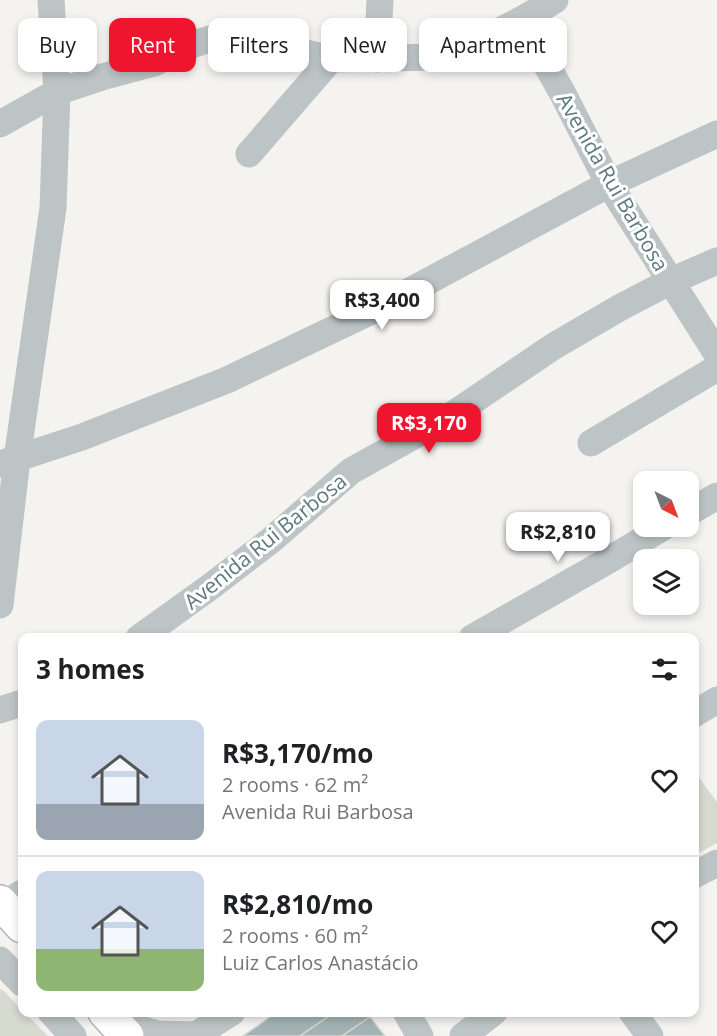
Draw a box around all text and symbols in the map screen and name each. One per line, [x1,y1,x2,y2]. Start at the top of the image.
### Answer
chip: Buy [18,18,97,72]
chip: Rent [109,18,196,72]
chip: Filters [208,18,309,72]
chip: New [321,18,407,72]
chip: Apartment [419,18,567,72]
street label: Avenida Rui Barbosa [551,88,675,276]
pin: R$3,400 [327,280,437,331]
text: R$3,400 [344,286,420,313]
pin: R$3,170 [374,403,484,454]
text: R$3,170 [391,409,467,436]
street label: Avenida Rui Barbosa [178,467,352,615]
north arrow [633,471,699,537]
map controls [633,471,699,615]
pin: R$2,810 [503,512,613,563]
text: R$2,810 [520,518,596,545]
button: layers [633,549,699,615]
text: 3 homes [36,651,145,687]
icon: filters [648,653,681,686]
text: R$3,170/mo [222,735,373,771]
icon: home [84,744,156,816]
icon: heart [648,764,681,797]
text: 2 rooms · 62 m² [222,771,368,798]
text: Avenida Rui Barbosa [222,798,414,825]
text: R$2,810/mo [222,886,373,922]
icon: home [84,895,156,967]
icon: heart [648,915,681,948]
text: 2 rooms · 60 m² [222,922,368,949]
text: Luiz Carlos Anastácio [222,949,418,976]

